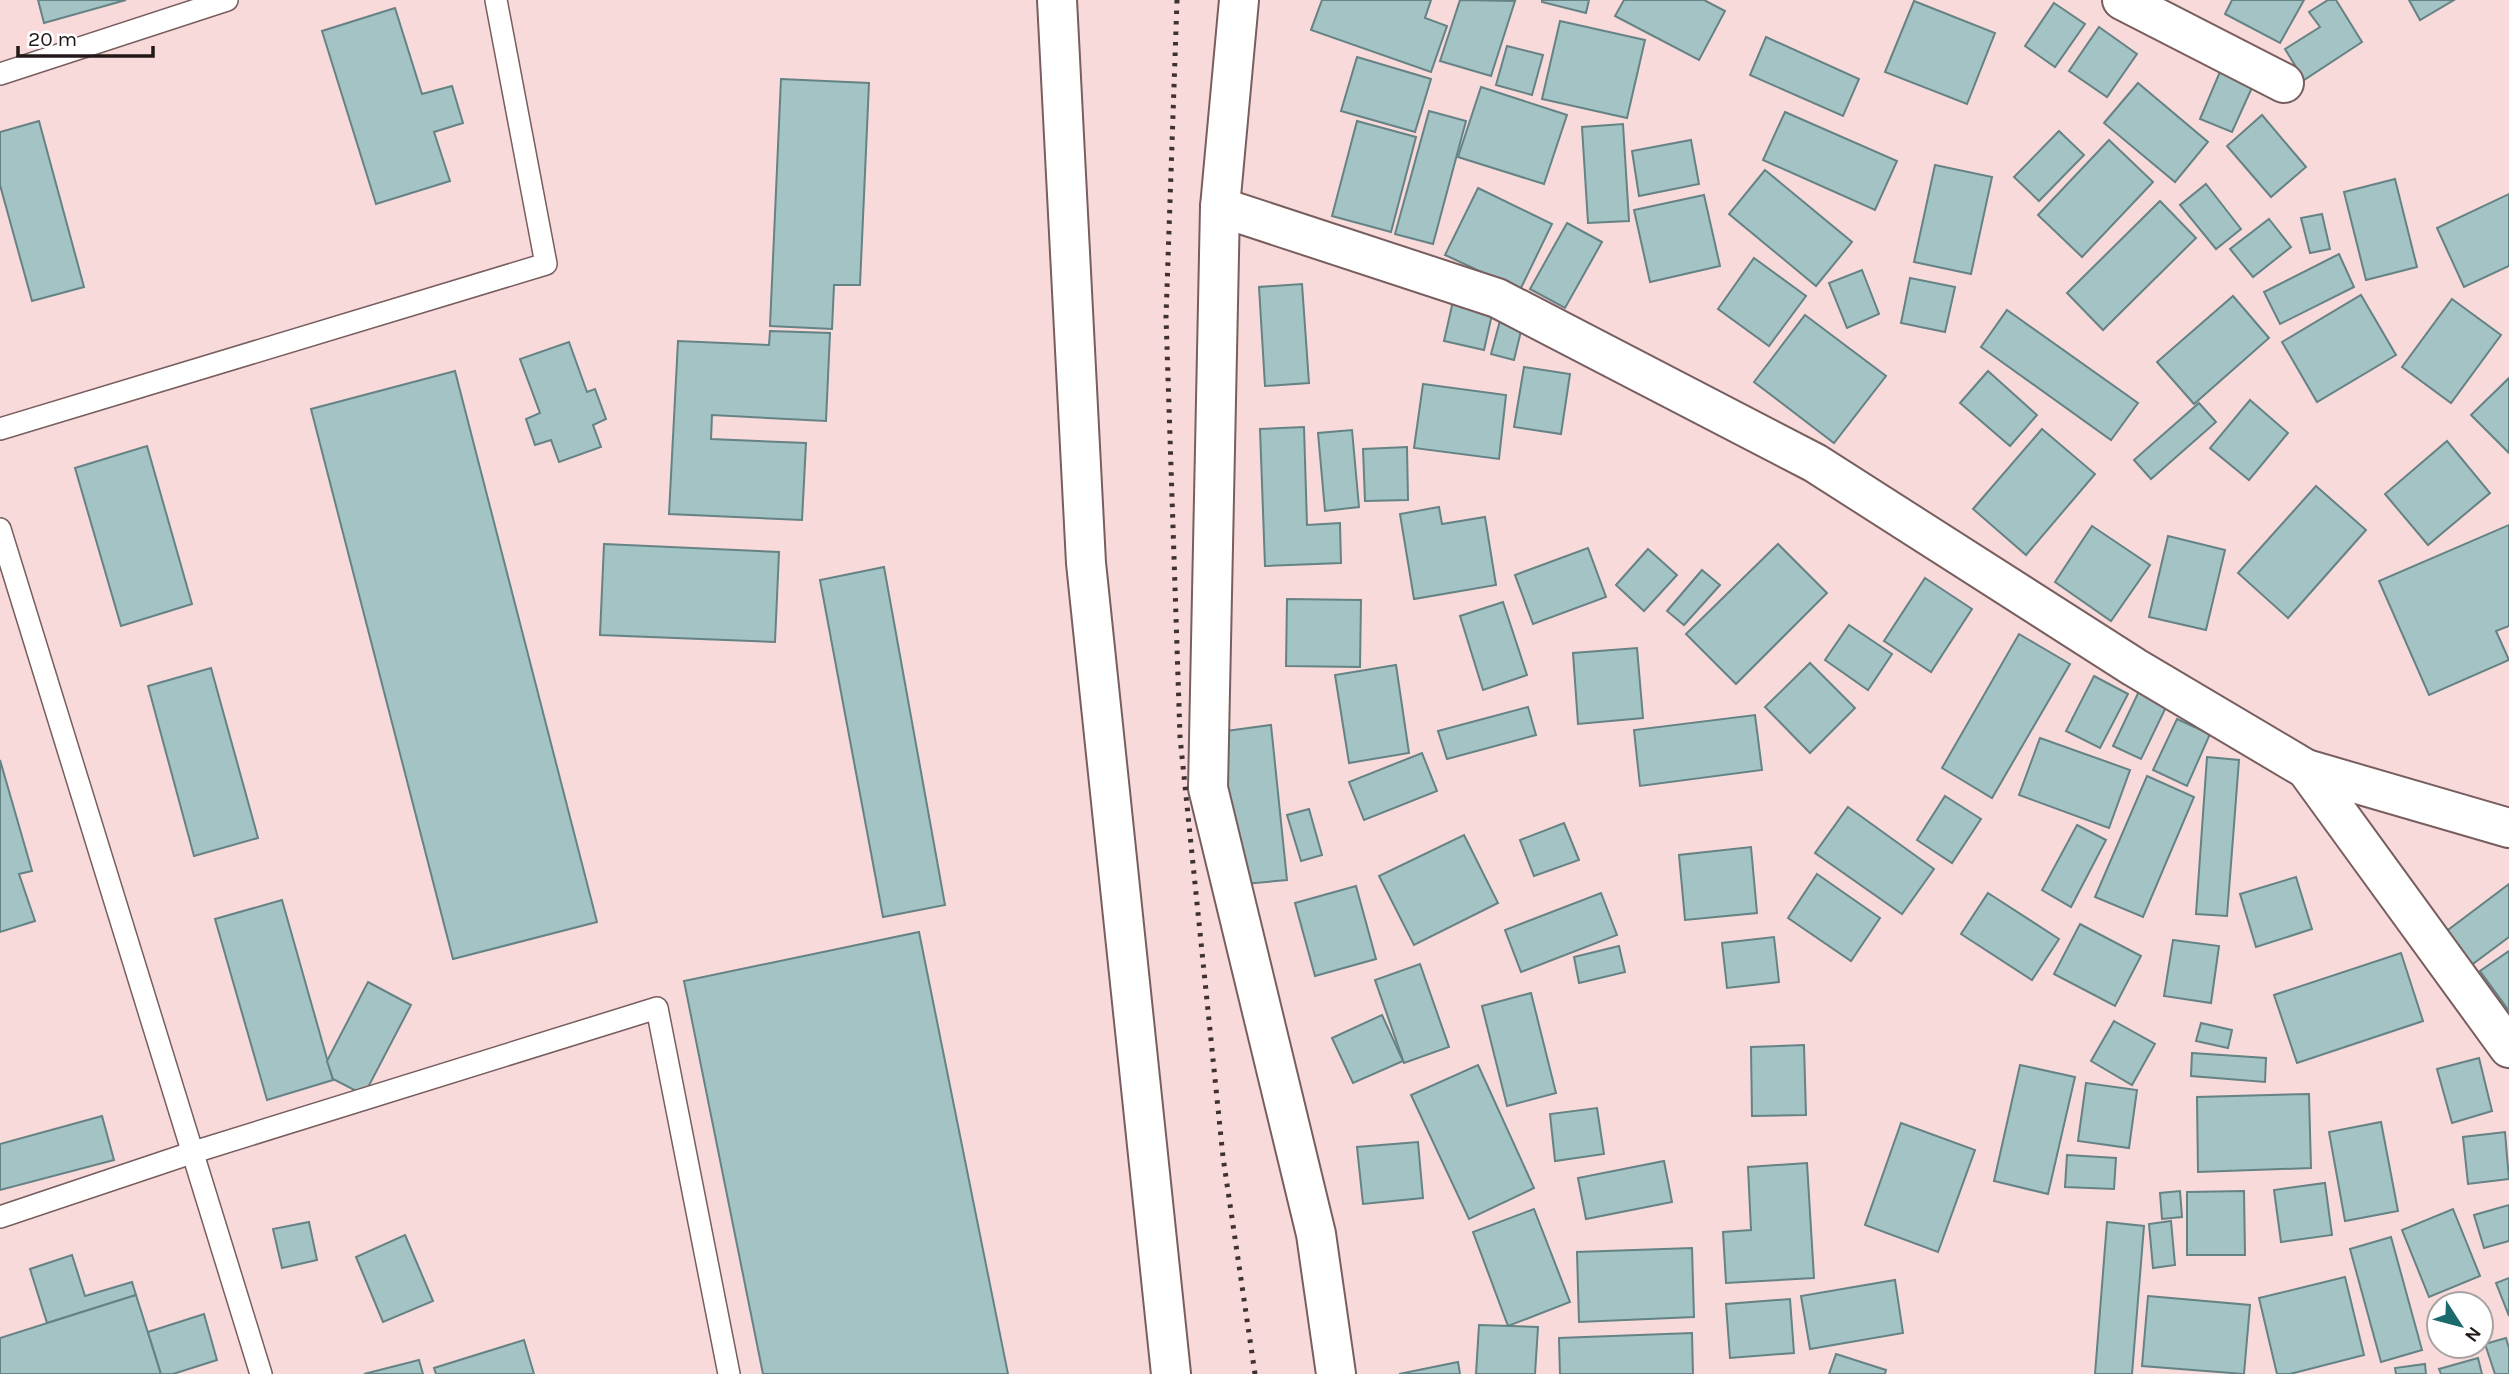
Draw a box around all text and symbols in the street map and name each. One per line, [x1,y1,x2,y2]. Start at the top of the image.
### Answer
scale bar [18,14,152,58]
text: 20 m [28,27,77,51]
north arrow [2425,1290,2495,1360]
text: N [2460,1322,2486,1346]

